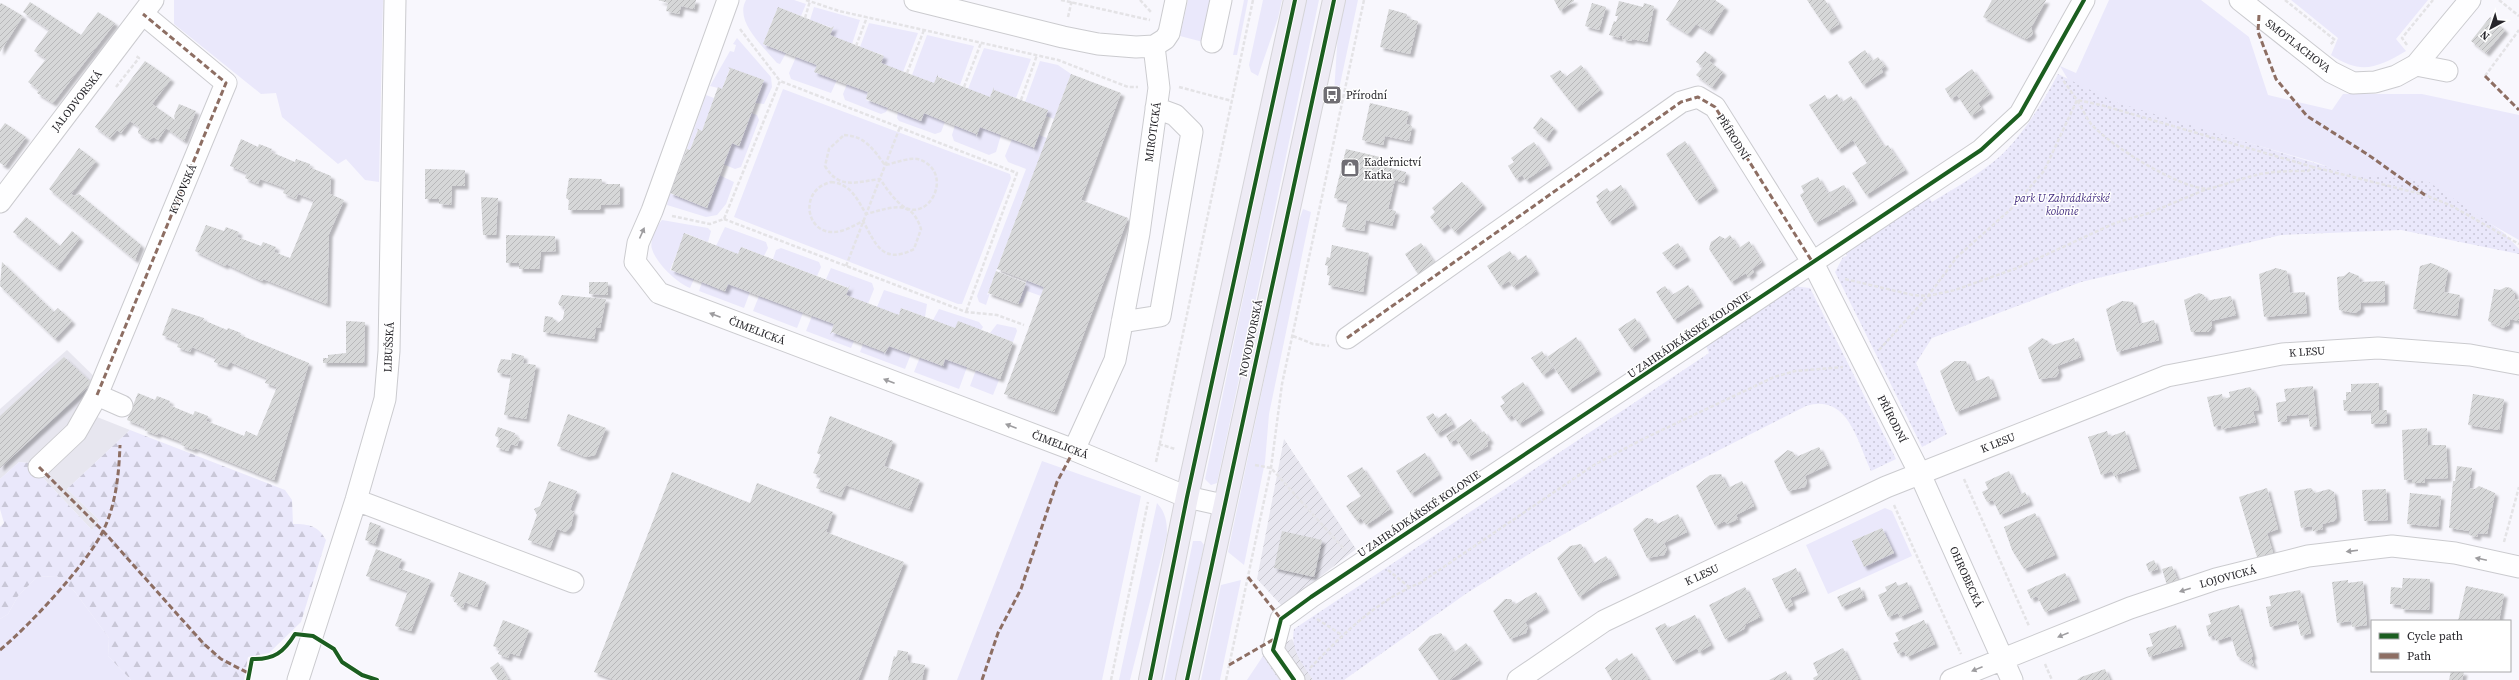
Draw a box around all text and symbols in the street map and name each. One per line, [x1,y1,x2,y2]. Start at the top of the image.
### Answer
north arrow [2471,8,2511,48]
street label: SMOTLACHOVA [2262,16,2334,77]
text: N [2477,27,2493,44]
street label: JALODVORSKÁ [48,67,106,135]
bus stop icon: Přírodní [1321,84,1343,106]
place label: Přírodní [1346,88,1387,103]
street label: MIROTICKÁ [1141,100,1165,163]
street label: PŘÍRODNÍ [1713,111,1753,163]
place label: Kadeřnictví Katka [1364,155,1421,183]
shop icon: Kadeřnictví Katka [1339,157,1361,179]
street label: KYJOVSKÁ [166,161,201,216]
park label: park U Zahrádkářské kolonie [2013,191,2111,219]
one-way arrow [639,228,645,239]
street label: U ZAHRÁDKÁŘSKÉ KOLONIE [1625,288,1754,382]
street label: NOVODVORSKÁ [1235,297,1267,378]
one-way arrow [709,311,721,317]
street label: ČIMELICKÁ [727,313,788,349]
street label: LIBUŠSKÁ [380,321,398,373]
street label: K LESU [2288,343,2326,361]
one-way arrow [883,377,895,383]
street label: PŘÍRODNÍ [1874,393,1910,445]
one-way arrow [1005,423,1017,429]
street label: ČIMELICKÁ [1030,427,1091,463]
street label: K LESU [1978,429,2018,457]
street label: U ZAHRÁDKÁŘSKÉ KOLONIE [1355,467,1484,561]
street label: OHROBECKÁ [1946,544,1986,611]
one-way arrow [2346,548,2358,554]
one-way arrow [2475,555,2487,561]
street label: K LESU [1682,561,1722,589]
street label: LOJOVICKÁ [2198,562,2259,592]
one-way arrow [2179,587,2191,593]
legend [2371,620,2511,672]
text: Cycle path [2407,628,2463,644]
one-way arrow [2057,632,2069,638]
text: Path [2407,648,2431,664]
one-way arrow [1971,666,1982,672]

